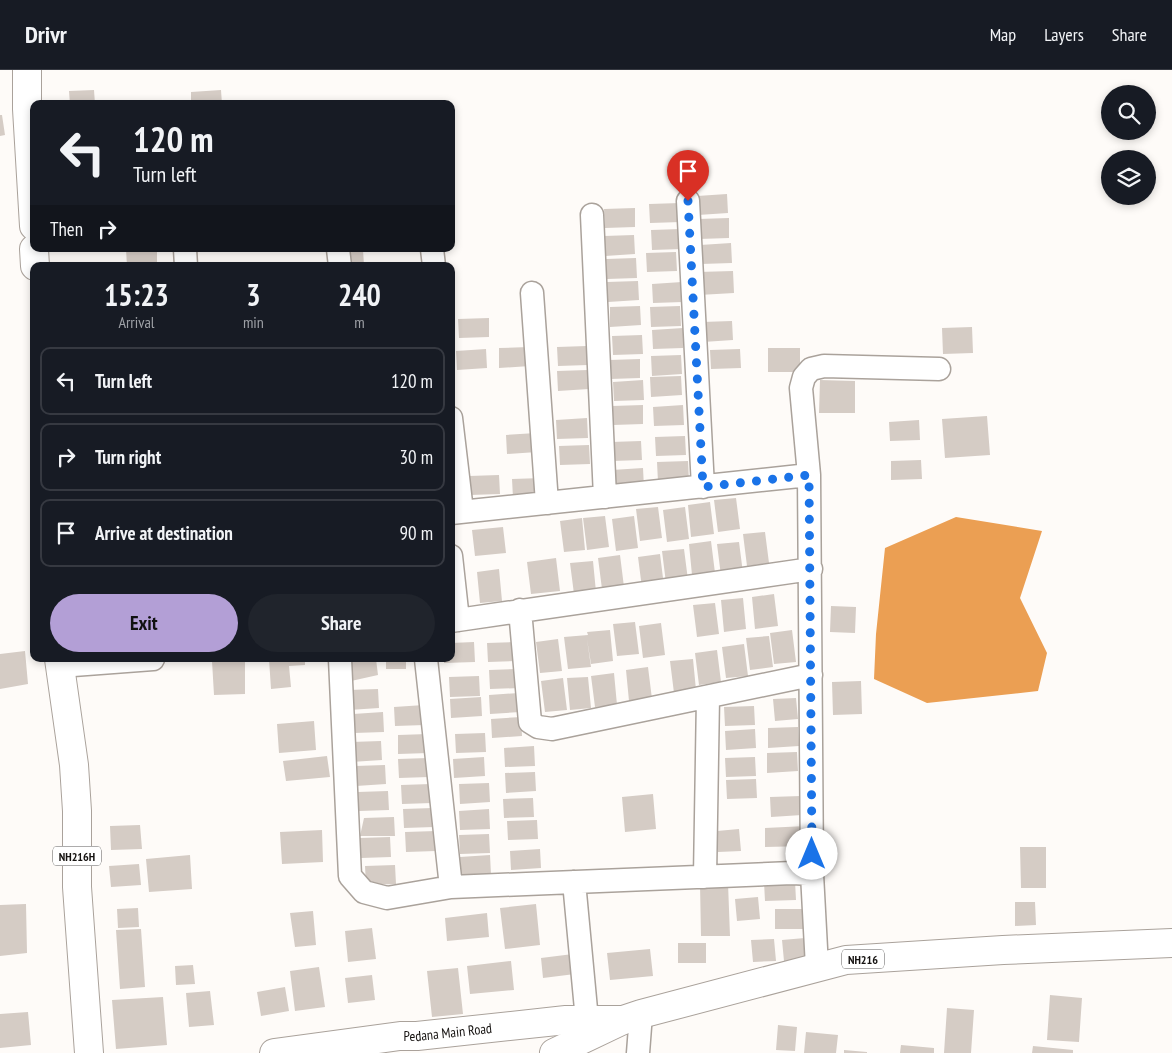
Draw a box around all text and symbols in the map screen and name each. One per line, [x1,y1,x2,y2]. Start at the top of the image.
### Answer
text: Drivr [25,19,67,50]
text: Map [990,23,1016,46]
text: Layers [1044,23,1084,46]
text: Share [1112,23,1147,46]
map controls [1101,85,1156,205]
button: search [1101,85,1156,140]
text: 120 m [133,116,214,162]
icon: left [50,120,115,185]
pin [667,150,709,201]
button: layers [1101,150,1156,205]
icon: arrive [674,157,702,185]
text: Turn left [133,160,197,188]
icon: right [93,215,121,243]
text: Then [50,217,83,241]
text: 15:23 [104,275,169,314]
text: 3 [246,275,261,314]
text: 240 [338,275,381,314]
text: Arrival [118,312,155,332]
text: min [243,312,264,332]
text: m [354,312,365,332]
icon: left [52,367,80,395]
text: Turn left [95,369,152,393]
text: 120 m [391,369,433,393]
icon: right [52,443,80,471]
text: Turn right [95,445,161,469]
text: 30 m [400,445,433,469]
icon: arrive [52,519,80,547]
text: Arrive at destination [95,521,233,545]
text: 90 m [400,521,433,545]
button: Exit [50,594,238,652]
button: Share [248,594,435,652]
position arrow [785,827,837,879]
road number: NH216H [53,846,101,866]
road number: NH216 [842,950,884,969]
street label: Pedana Main Road [403,1019,493,1045]

